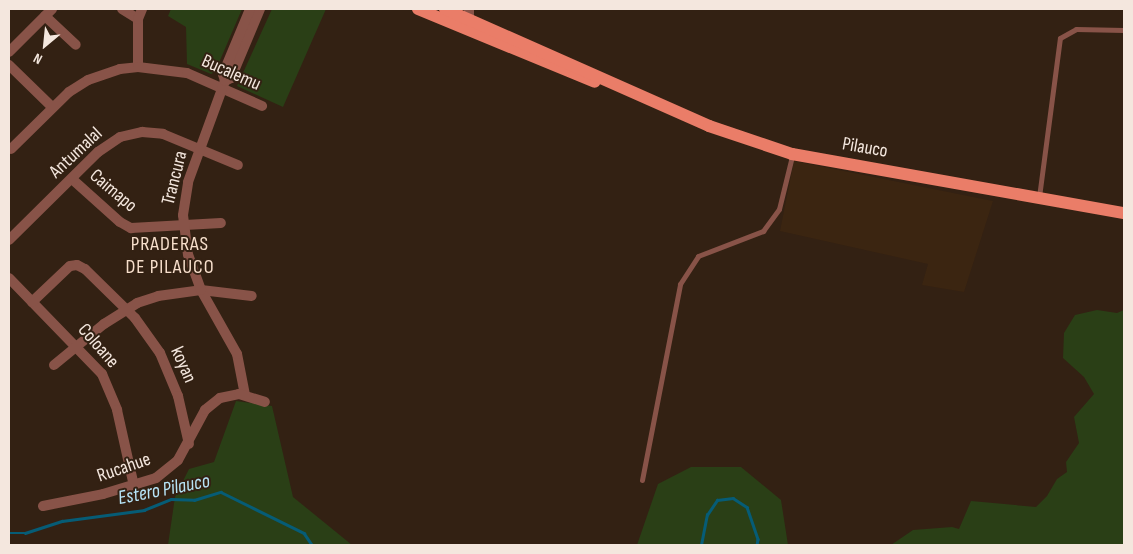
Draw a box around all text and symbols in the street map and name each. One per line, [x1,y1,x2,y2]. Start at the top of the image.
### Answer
north arrow [20,20,70,70]
text: N [30,49,45,68]
street label: Bucalemu [198,50,264,96]
street label: Antumalal [45,123,107,183]
street label: Pilauco [840,133,890,163]
street label: Trancura [157,149,193,207]
street label: Caimapo [85,165,141,217]
district label: PRADERAS DE PILAUCO [124,233,216,280]
street label: Coloane [73,319,123,373]
street label: koyan [165,343,201,387]
street label: Rucahue [94,448,154,488]
water label: Estero Pilauco [116,469,212,511]

